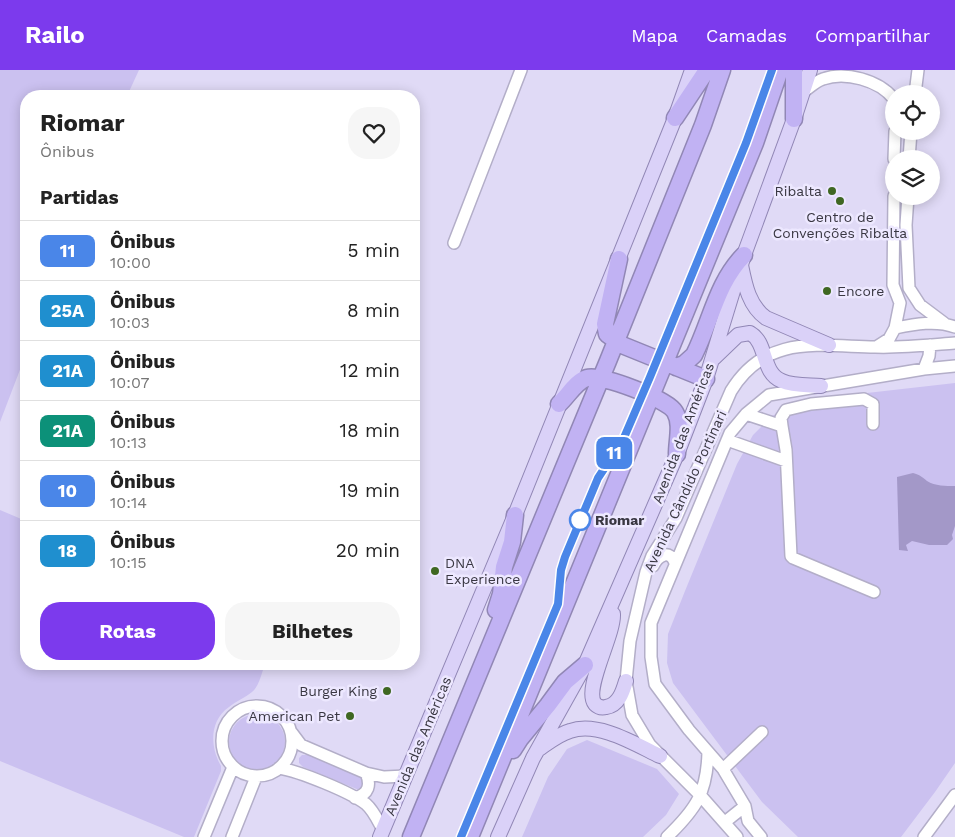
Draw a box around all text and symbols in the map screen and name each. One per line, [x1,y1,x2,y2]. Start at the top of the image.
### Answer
text: Railo [25,21,85,49]
text: Mapa [631,25,678,46]
text: Camadas [706,25,787,46]
text: Compartilhar [815,25,930,46]
map controls [885,85,940,205]
button: locate [885,85,940,140]
button: heart [348,107,400,159]
text: Riomar [40,109,125,137]
text: Ônibus [40,142,94,161]
button: layers [885,150,940,205]
place label: Ribalta [775,183,822,199]
marker: Ribalta [826,185,838,197]
text: Partidas [40,186,119,209]
marker: Centro de Convenções Ribalta [834,195,846,207]
place label: Centro de Convenções Ribalta [773,209,907,241]
text: Ônibus [110,230,175,253]
text: 5 min [348,239,400,262]
text: 11 [60,240,75,261]
text: 10:00 [110,253,151,272]
place label: Encore [837,283,884,299]
marker: Encore [821,285,833,297]
text: Ônibus [110,290,175,313]
text: 8 min [347,299,400,322]
text: 25A [51,300,84,321]
text: 10:03 [110,313,150,332]
text: Ônibus [110,350,175,373]
text: 12 min [340,359,400,382]
text: 21A [52,360,83,381]
street label: Avenida das Américas [649,360,717,506]
text: 10:07 [110,373,150,392]
street label: Avenida Cândido Portinari [641,408,729,574]
text: Ônibus [110,410,175,433]
text: 18 min [339,419,400,442]
text: 21A [52,420,83,441]
text: 10:13 [110,433,147,452]
line badge: 11 [592,437,636,469]
text: 11 [606,442,622,463]
text: Ônibus [110,470,175,493]
text: 19 min [339,479,400,502]
text: 10 [58,480,77,501]
text: 10:14 [110,493,147,512]
marker: Riomar [569,509,591,531]
place label: Riomar [595,512,644,528]
text: Ônibus [110,530,175,553]
text: 20 min [336,539,400,562]
text: 18 [58,540,77,561]
text: 10:15 [110,553,146,572]
place label: DNA Experience [445,555,520,587]
marker: DNA Experience [429,565,441,577]
button: Rotas [40,602,215,660]
button: Bilhetes [225,602,400,660]
street label: Avenida das Américas [381,674,455,818]
place label: Burger King [299,683,378,699]
marker: Burger King [381,685,393,697]
place label: American Pet [249,708,340,724]
marker: American Pet [344,710,356,722]

